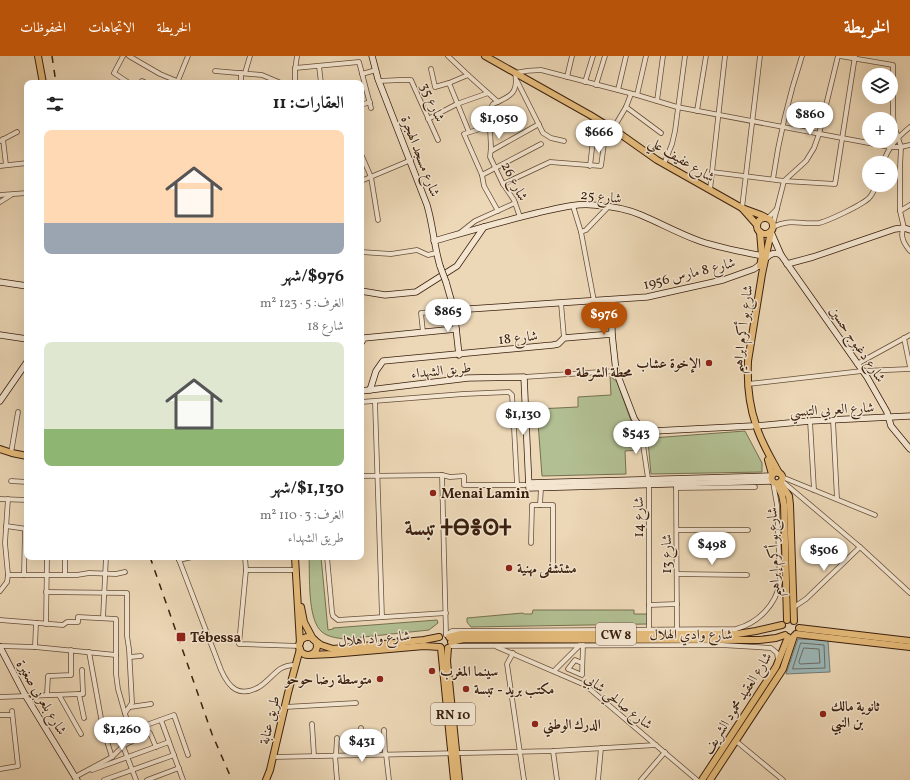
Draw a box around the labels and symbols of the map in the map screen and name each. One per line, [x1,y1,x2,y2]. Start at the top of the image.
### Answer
street label: شارع 35 [414,80,449,126]
pin: $860 [786,102,834,136]
pin: $1,050 [466,106,532,140]
street label: شارع مسجد الهجرة [394,113,444,200]
pin: $666 [575,120,623,154]
street label: شارع عفيف علي [644,133,718,189]
street label: شارع 26 [495,159,532,205]
street label: شارع 25 [579,186,622,210]
street label: شارع 8 مارس 1956 [641,254,738,296]
street label: شارع بو أكرم ابراهيم [727,284,761,375]
pin: $865 [424,299,472,333]
pin: $976 [580,302,628,336]
street label: شارع دغبوج حسين [823,303,889,388]
street label: شارع 18 [497,327,539,351]
place label: الإخوة عشاب [636,355,701,374]
marker: الإخوة عشاب [704,358,714,368]
street label: طريق الشهداء [410,359,472,384]
place label: محطة الشرطة [576,364,633,383]
marker: محطة الشرطة [563,367,573,377]
street label: شارع العربي التبسي [789,399,875,425]
pin: $1,130 [490,402,556,436]
pin: $543 [612,421,660,455]
place label: Menai Lamin [441,485,530,504]
marker: Menai Lamin [428,488,438,498]
street label: شارع 14 [630,497,650,537]
street label: شارع بو أكرم إبراهيم [761,507,789,597]
district label: تبسة ⵜⴱⴻⵙⵜ [405,514,511,545]
pin: $498 [688,532,736,566]
street label: شارع 13 [658,534,678,574]
pin: $506 [800,538,848,572]
place label: مشتشفى مهنية [517,560,577,579]
marker: مشتشفى مهنية [504,563,514,573]
road number: CW 8 [596,623,636,645]
street label: شارع وادي الهلال [649,626,733,646]
street label: شارع واد اهلال [337,627,411,653]
place label: Tébessa [190,629,242,648]
marker: Tébessa [175,631,187,643]
street label: شارع العقيد محمود الشريف [699,649,778,759]
street label: شارع بلعربي صغيرة [10,657,71,739]
place label: سينما المغرب [440,663,498,682]
marker: سينما المغرب [427,666,437,676]
street label: شارع صالحي شابي [579,670,656,736]
place label: متوسطة رضا حوحو [283,671,372,690]
marker: متوسطة رضا حوحو [375,674,385,684]
place label: مكتب بريد - تبسة [474,681,554,700]
marker: مكتب بريد - تبسة [461,684,471,694]
street label: طريق عنابة [256,694,285,747]
place label: ثانوية مالك بن النبي [831,698,880,736]
road number: RN 10 [431,703,475,725]
marker: ثانوية مالك بن النبي [818,709,828,719]
place label: الدرك الوطني [543,716,601,738]
pin: $1,260 [89,717,155,751]
marker: الدرك الوطني [530,719,540,729]
pin: $431 [338,729,386,763]

